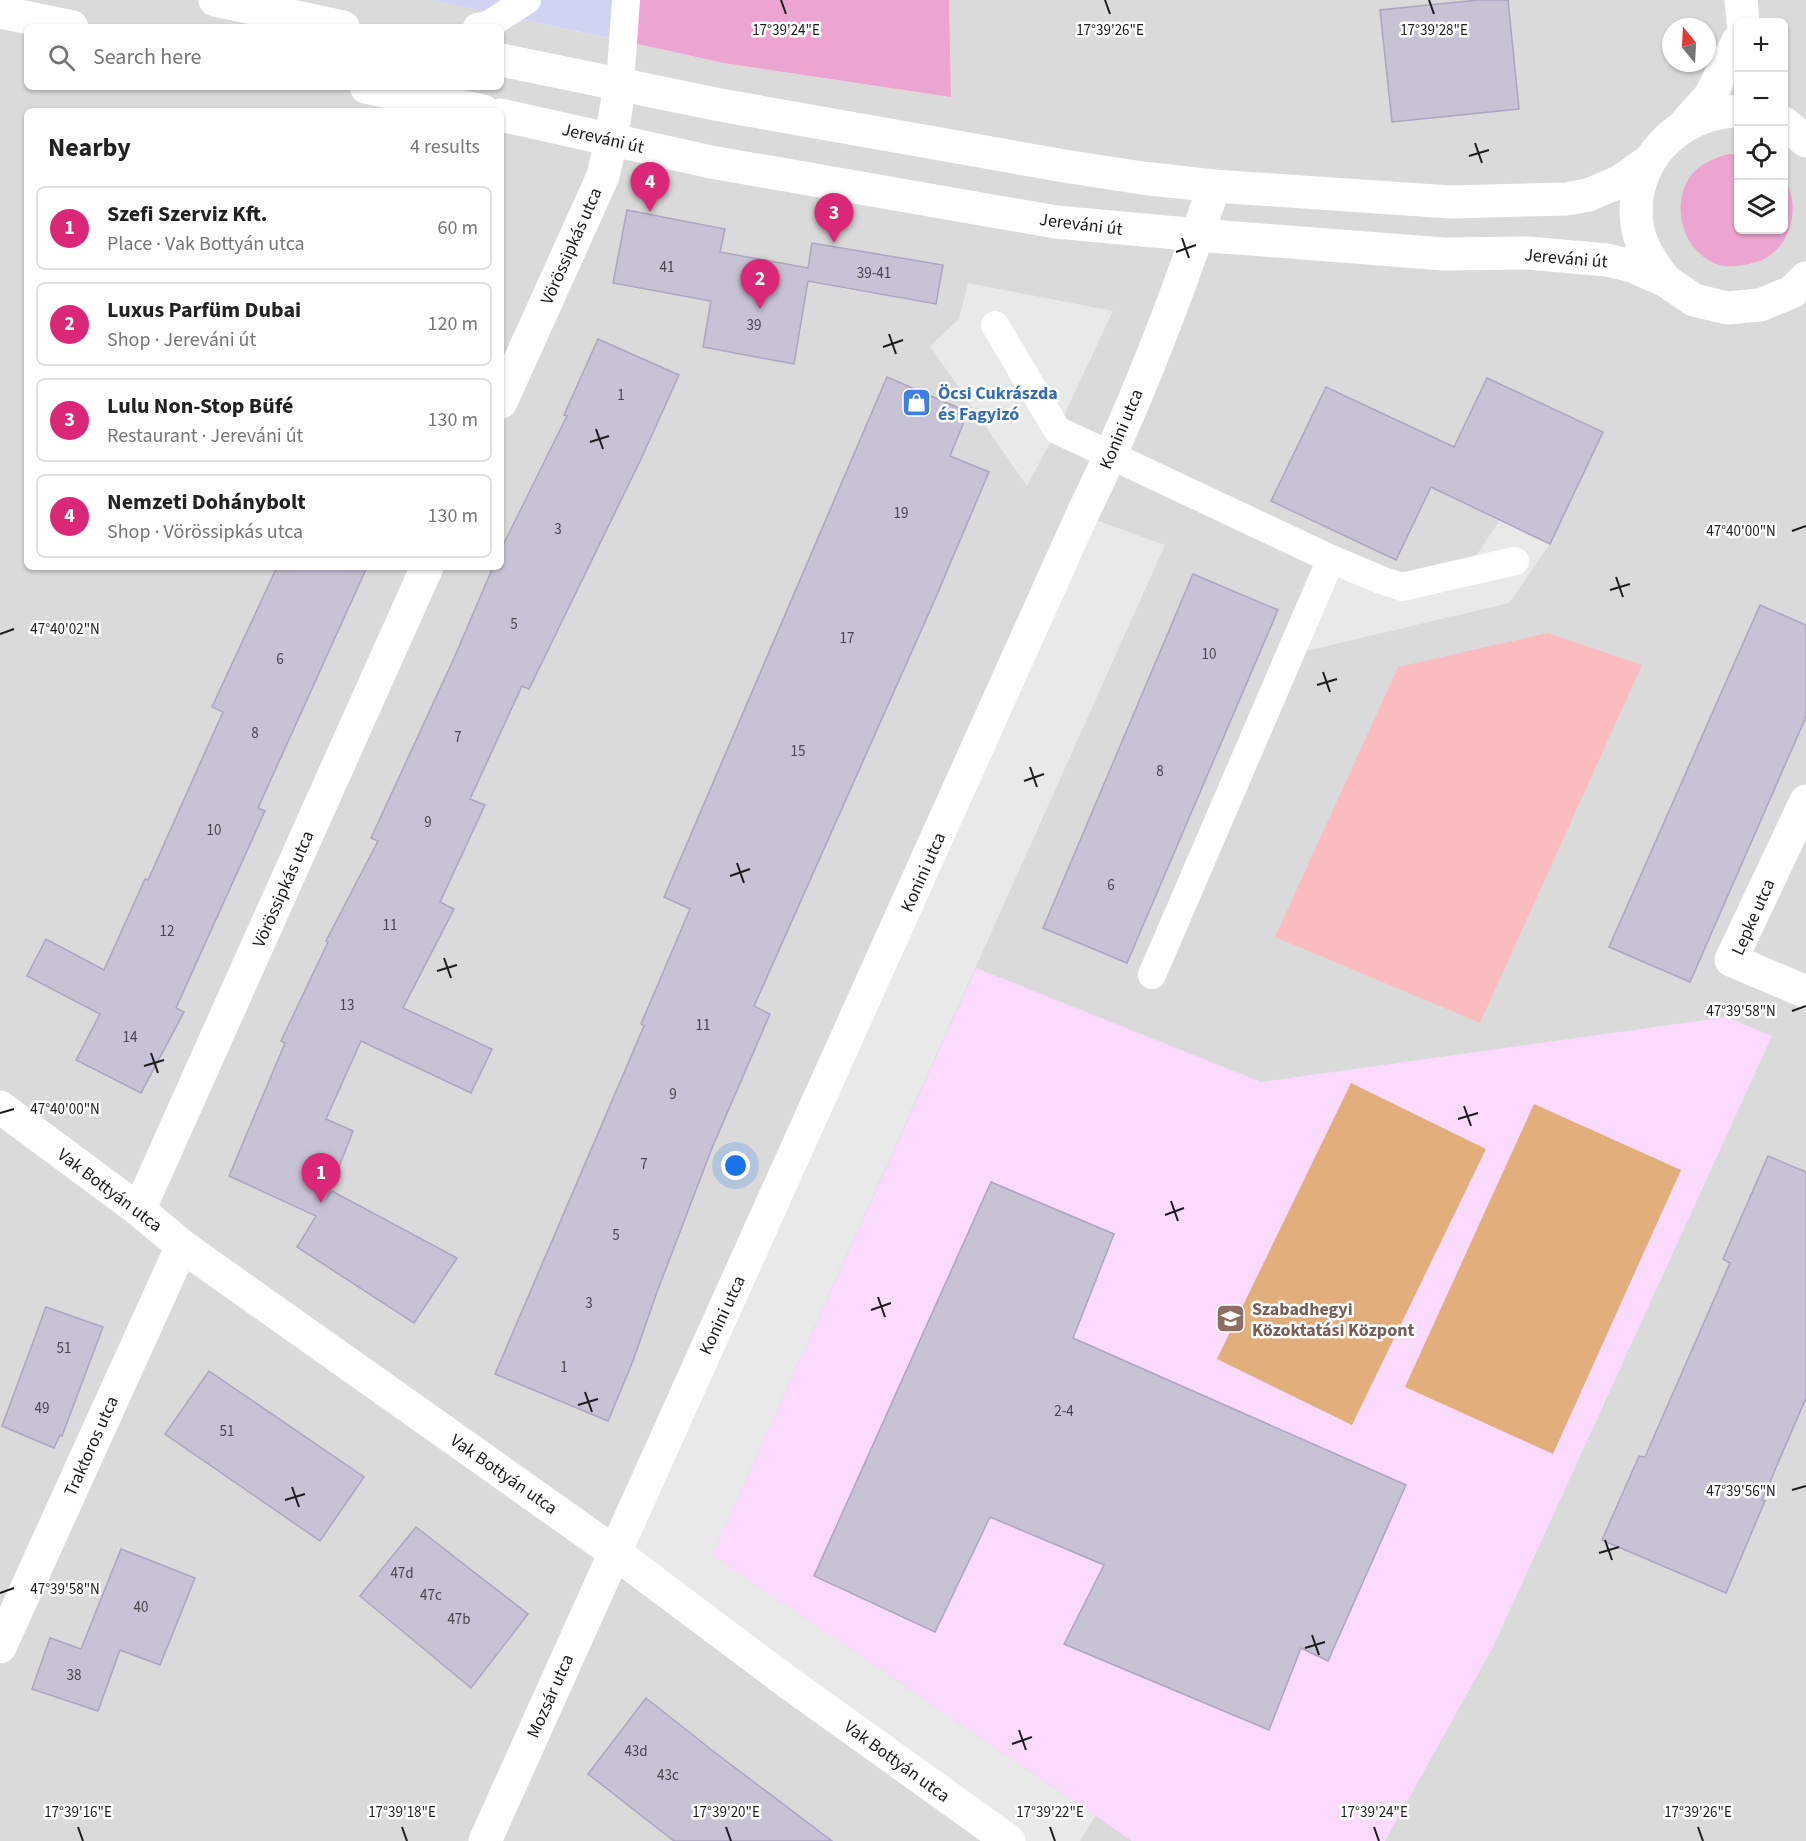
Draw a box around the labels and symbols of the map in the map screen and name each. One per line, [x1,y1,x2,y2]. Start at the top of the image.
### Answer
north arrow [1662,18,1716,72]
text: 17°39'24"E [752,20,820,41]
text: 17°39'26"E [1076,20,1144,41]
text: 17°39'28"E [1400,20,1468,41]
street label: Jereváni út [559,117,646,160]
pin: 4 [630,162,670,212]
street label: Vörössipkás utca [534,184,608,309]
pin: 3 [814,194,854,243]
street label: Jereváni út [1038,207,1124,242]
street label: Jereváni út [1523,242,1609,275]
house number: 41 [660,257,674,278]
pin: 2 [740,260,780,309]
house number: 39-41 [857,263,891,284]
house number: 39 [747,315,761,336]
place label: Öcsi Cukrászda és Fagyizó [938,381,1058,427]
house number: 1 [617,385,625,406]
street label: Konini utca [1093,385,1150,473]
shop icon: Öcsi Cukrászda és Fagyizó [901,387,933,419]
house number: 19 [894,503,908,524]
house number: 3 [554,519,562,540]
text: 47°40'00"N [1706,521,1776,542]
house number: 5 [510,614,518,635]
text: 47°40'02"N [30,619,100,640]
house number: 17 [840,628,854,649]
house number: 10 [1202,644,1216,665]
house number: 6 [276,649,284,670]
house number: 8 [251,723,259,744]
house number: 7 [454,727,462,748]
house number: 15 [791,741,805,762]
house number: 8 [1156,761,1164,782]
house number: 9 [424,812,432,833]
house number: 10 [207,820,221,841]
street label: Vörössipkás utca [246,827,320,952]
street label: Konini utca [895,828,952,916]
house number: 6 [1107,875,1115,896]
street label: Lepke utca [1726,875,1781,959]
house number: 11 [383,915,397,936]
house number: 12 [160,921,174,942]
house number: 13 [340,995,354,1016]
text: 47°39'58"N [1706,1001,1776,1022]
house number: 11 [696,1015,710,1036]
house number: 14 [123,1027,138,1048]
house number: 9 [669,1084,677,1105]
text: 47°40'00"N [30,1099,100,1120]
street label: Vak Bottyán utca [52,1143,167,1238]
your location [721,1151,750,1180]
pin: 1 [302,1154,340,1203]
house number: 7 [640,1154,648,1175]
house number: 5 [612,1225,620,1246]
street label: Konini utca [693,1271,752,1359]
house number: 3 [585,1293,593,1314]
place label: Szabadhegyi Közoktatási Központ [1252,1297,1414,1343]
school or university icon: Szabadhegyi Közoktatási Központ [1215,1303,1247,1335]
house number: 51 [57,1338,71,1359]
house number: 1 [560,1357,568,1378]
street label: Traktoros utca [58,1392,125,1500]
house number: 49 [35,1398,49,1419]
house number: 2-4 [1054,1401,1074,1422]
house number: 51 [220,1421,234,1442]
street label: Vak Bottyán utca [445,1428,562,1521]
text: 47°39'56"N [1706,1481,1776,1502]
house number: 47d [390,1563,414,1584]
text: 47°39'58"N [30,1579,100,1600]
house number: 47c [420,1585,442,1606]
house number: 40 [134,1597,148,1618]
house number: 47b [447,1609,471,1630]
street label: Mozsár utca [521,1650,580,1742]
house number: 38 [67,1665,81,1686]
street label: Vak Bottyán utca [839,1714,955,1808]
house number: 43d [624,1741,648,1762]
house number: 43c [657,1765,679,1786]
text: 17°39'16"E [44,1802,112,1823]
text: 17°39'18"E [368,1802,436,1823]
text: 17°39'20"E [692,1802,760,1823]
text: 17°39'22"E [1016,1802,1084,1823]
text: 17°39'24"E [1340,1802,1408,1823]
text: 17°39'26"E [1664,1802,1732,1823]

